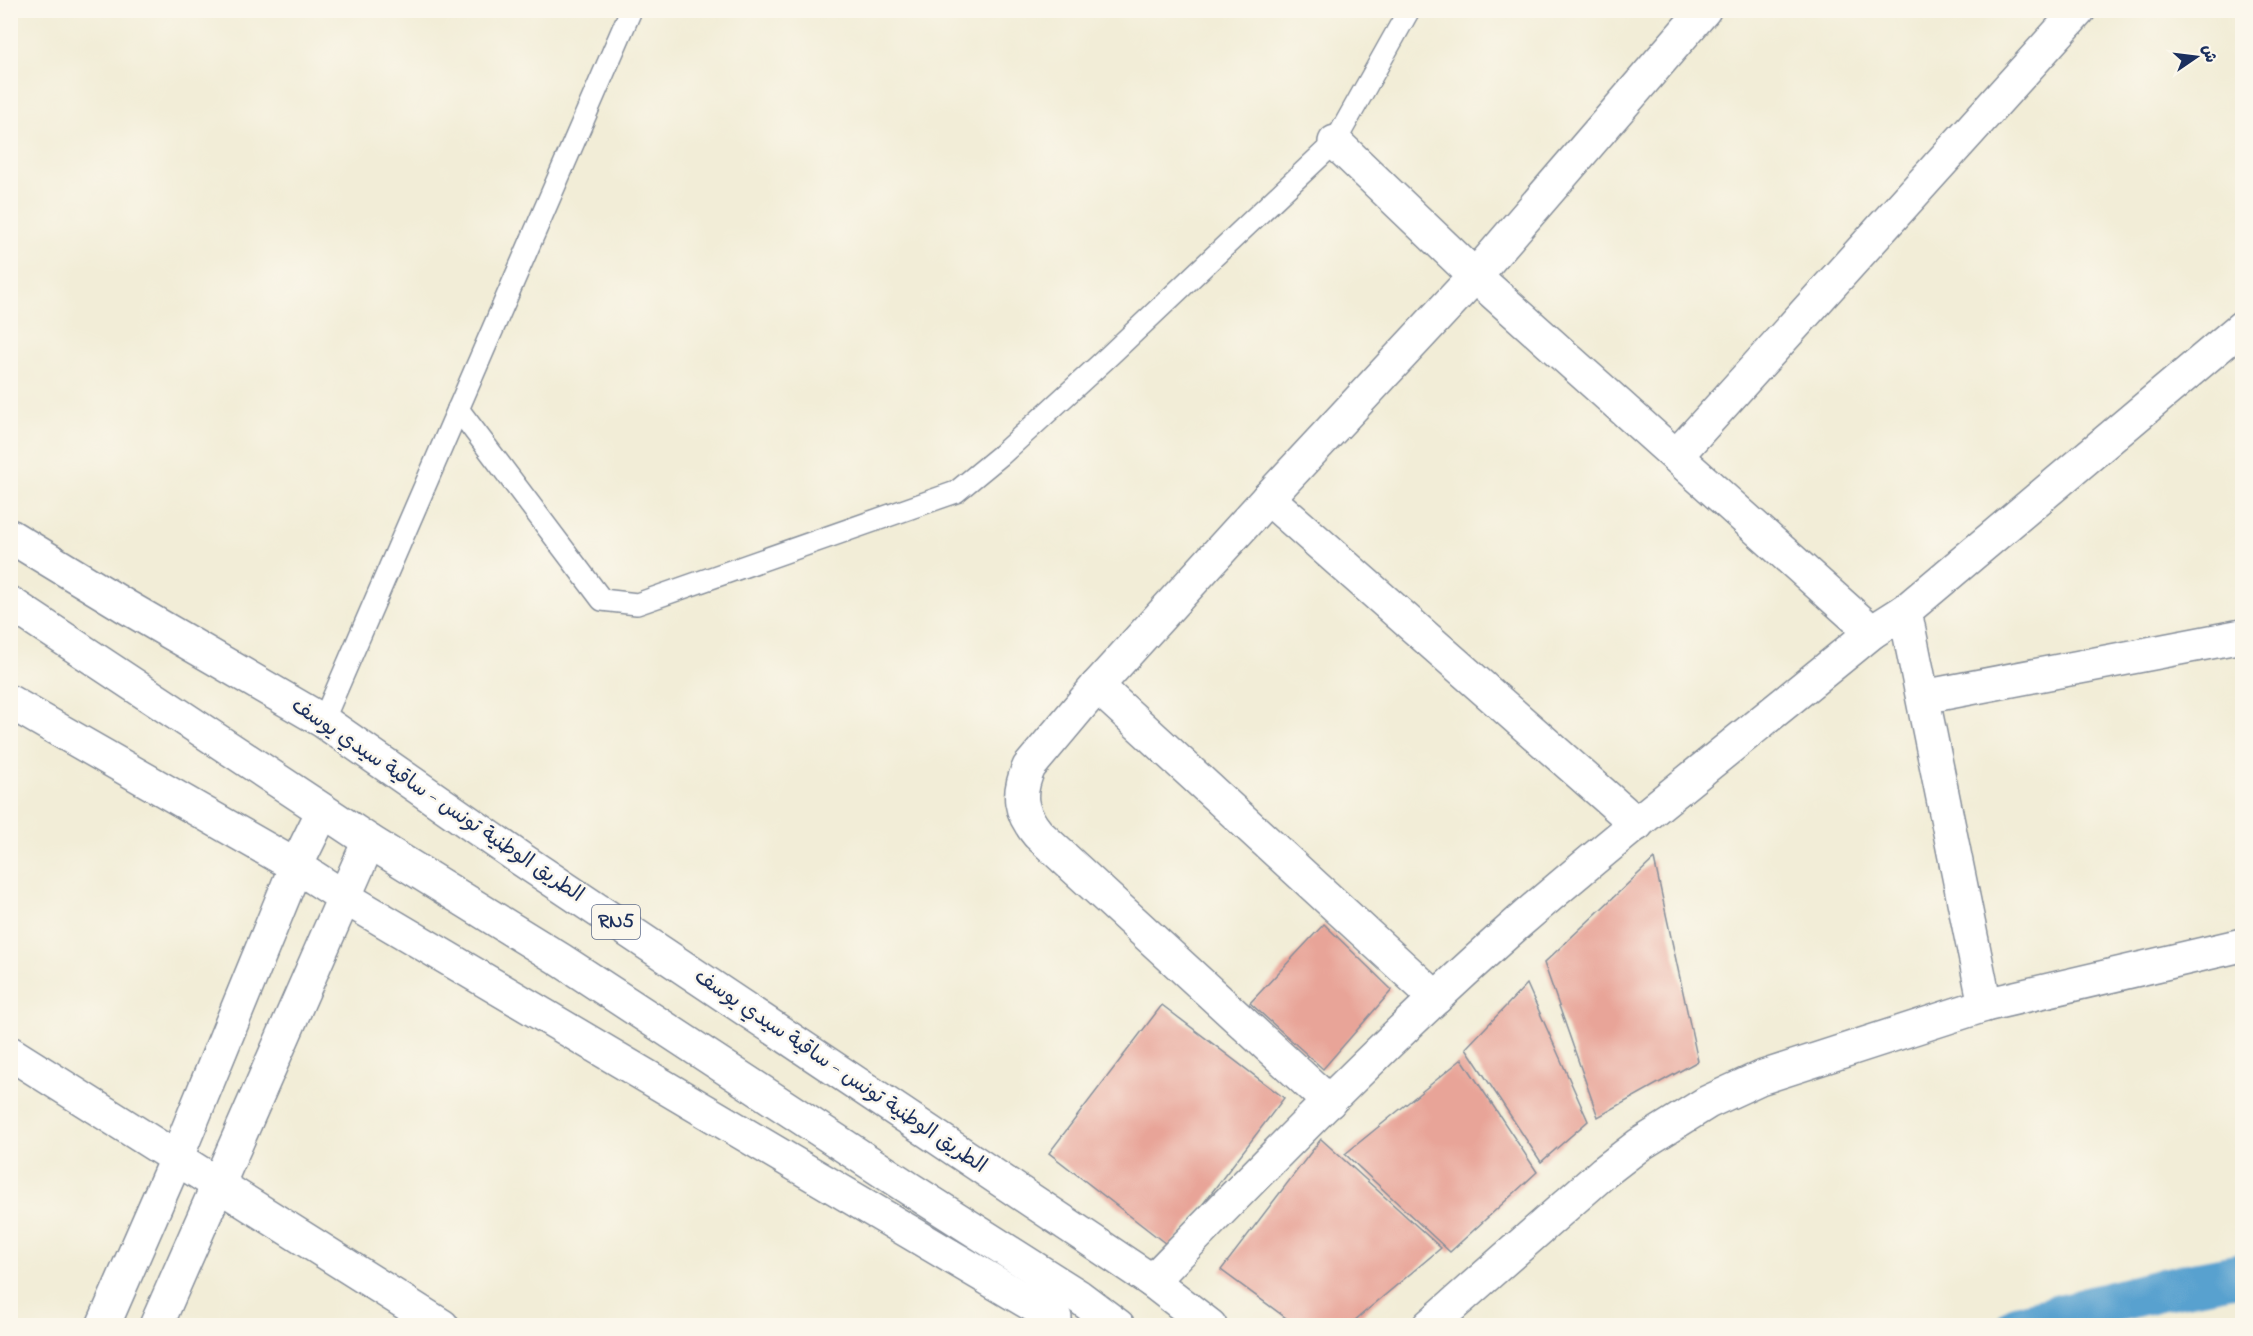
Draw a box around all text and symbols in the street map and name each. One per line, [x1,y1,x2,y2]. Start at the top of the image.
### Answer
north arrow [2166,27,2226,87]
text: ش [2195,42,2222,65]
street label: الطريق الوطنية تونس - ساقية سيدي يوسف [285,691,589,911]
road number: RN5 [592,905,640,939]
street label: الطريق الوطنية تونس - ساقية سيدي يوسف [688,962,992,1182]

